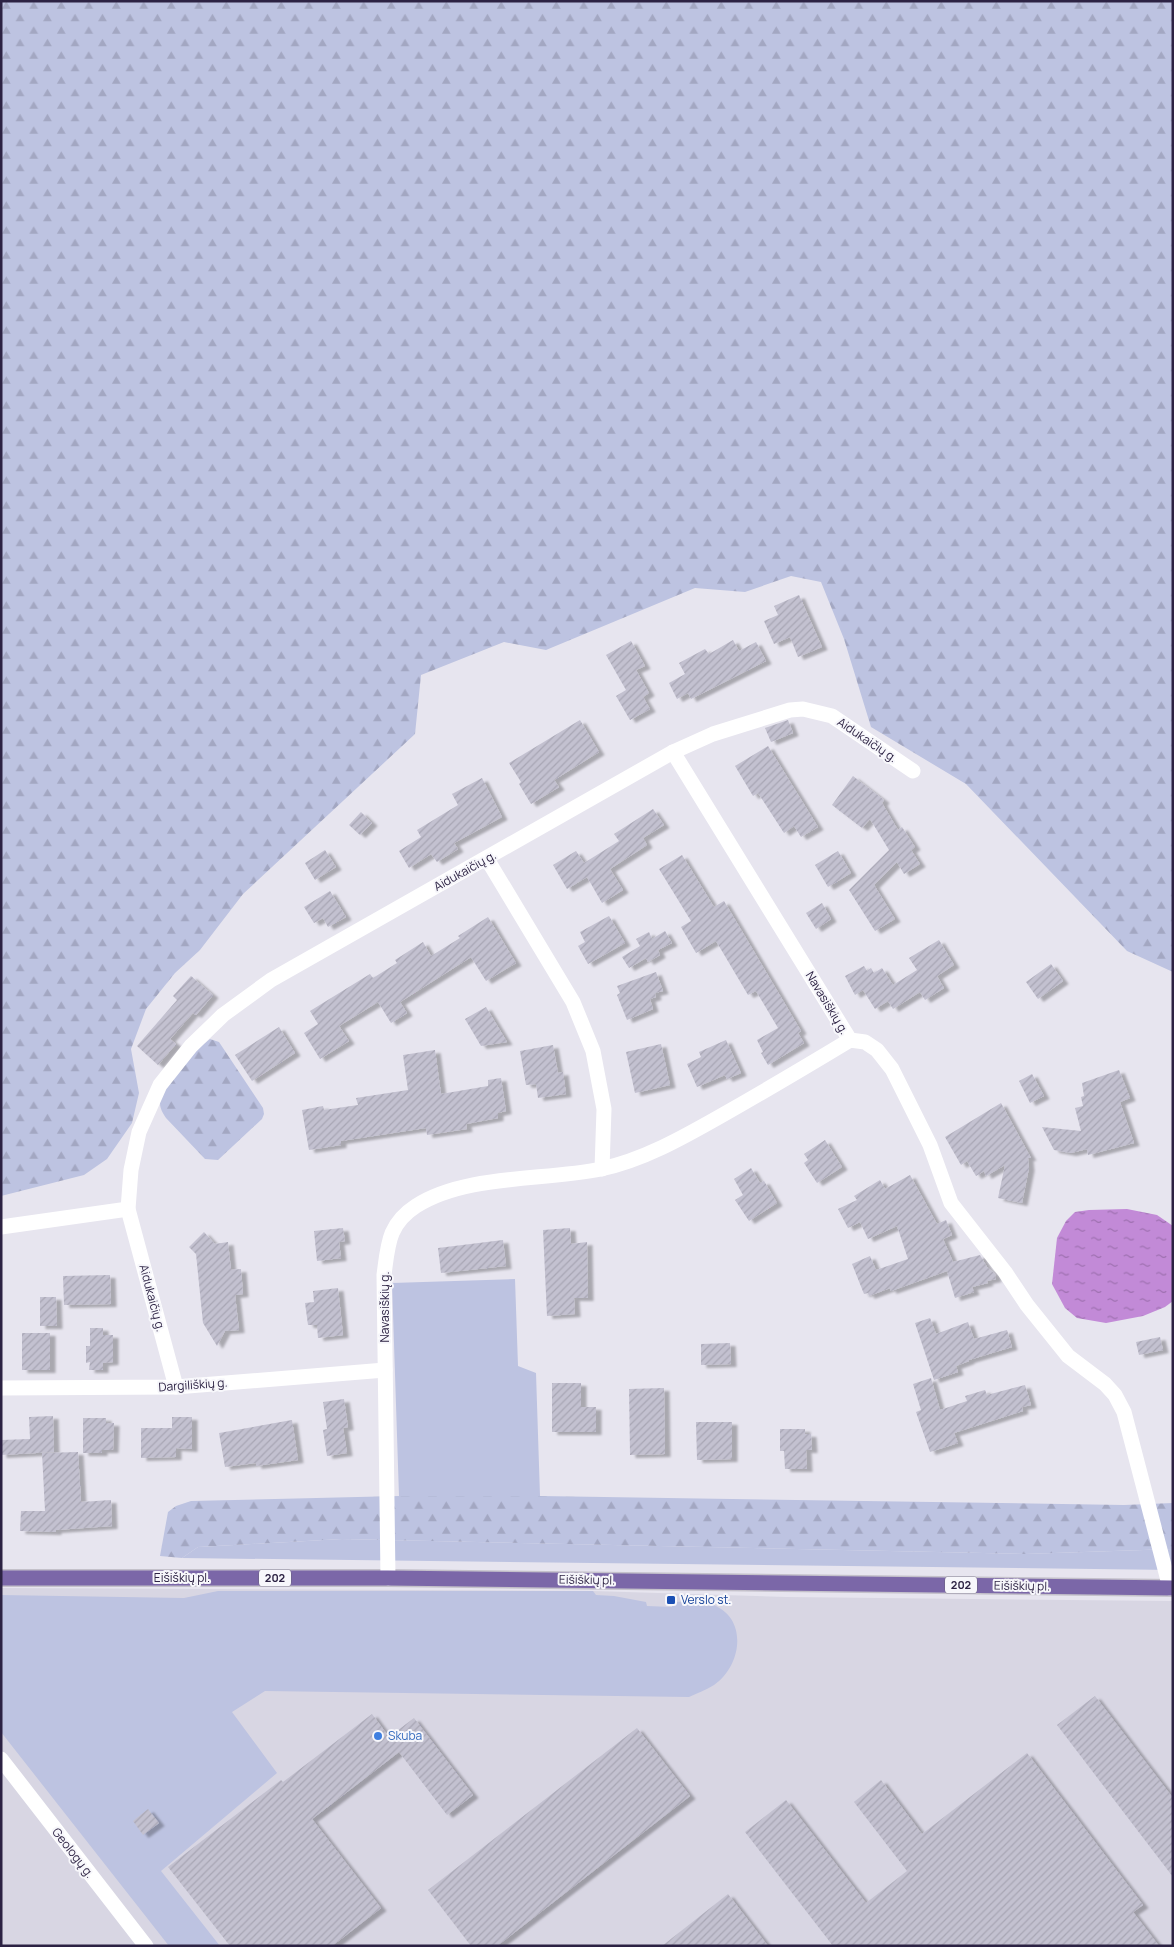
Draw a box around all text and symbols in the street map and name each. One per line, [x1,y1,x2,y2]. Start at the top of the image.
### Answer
street label: Aidukaičių g. [834,713,901,766]
street label: Aidukaičių g. [430,846,499,895]
street label: Navasiškių g. [802,968,853,1037]
street label: Aidukaičių g. [135,1262,170,1333]
street label: Navasiškių g. [376,1272,393,1342]
street label: Dargiliškių g. [158,1374,228,1395]
street label: Eišiškių pl. [154,1569,210,1586]
road number: 202 [259,1570,291,1586]
street label: Eišiškių pl. [559,1571,615,1588]
road number: 202 [945,1576,977,1594]
street label: Eišiškių pl. [994,1577,1050,1594]
place label: Verslo st. [681,1591,731,1608]
marker: Verslo st. [665,1594,677,1606]
place label: Skuba [388,1727,422,1744]
marker: Skuba [372,1730,384,1742]
street label: Geologų g. [48,1824,98,1881]

